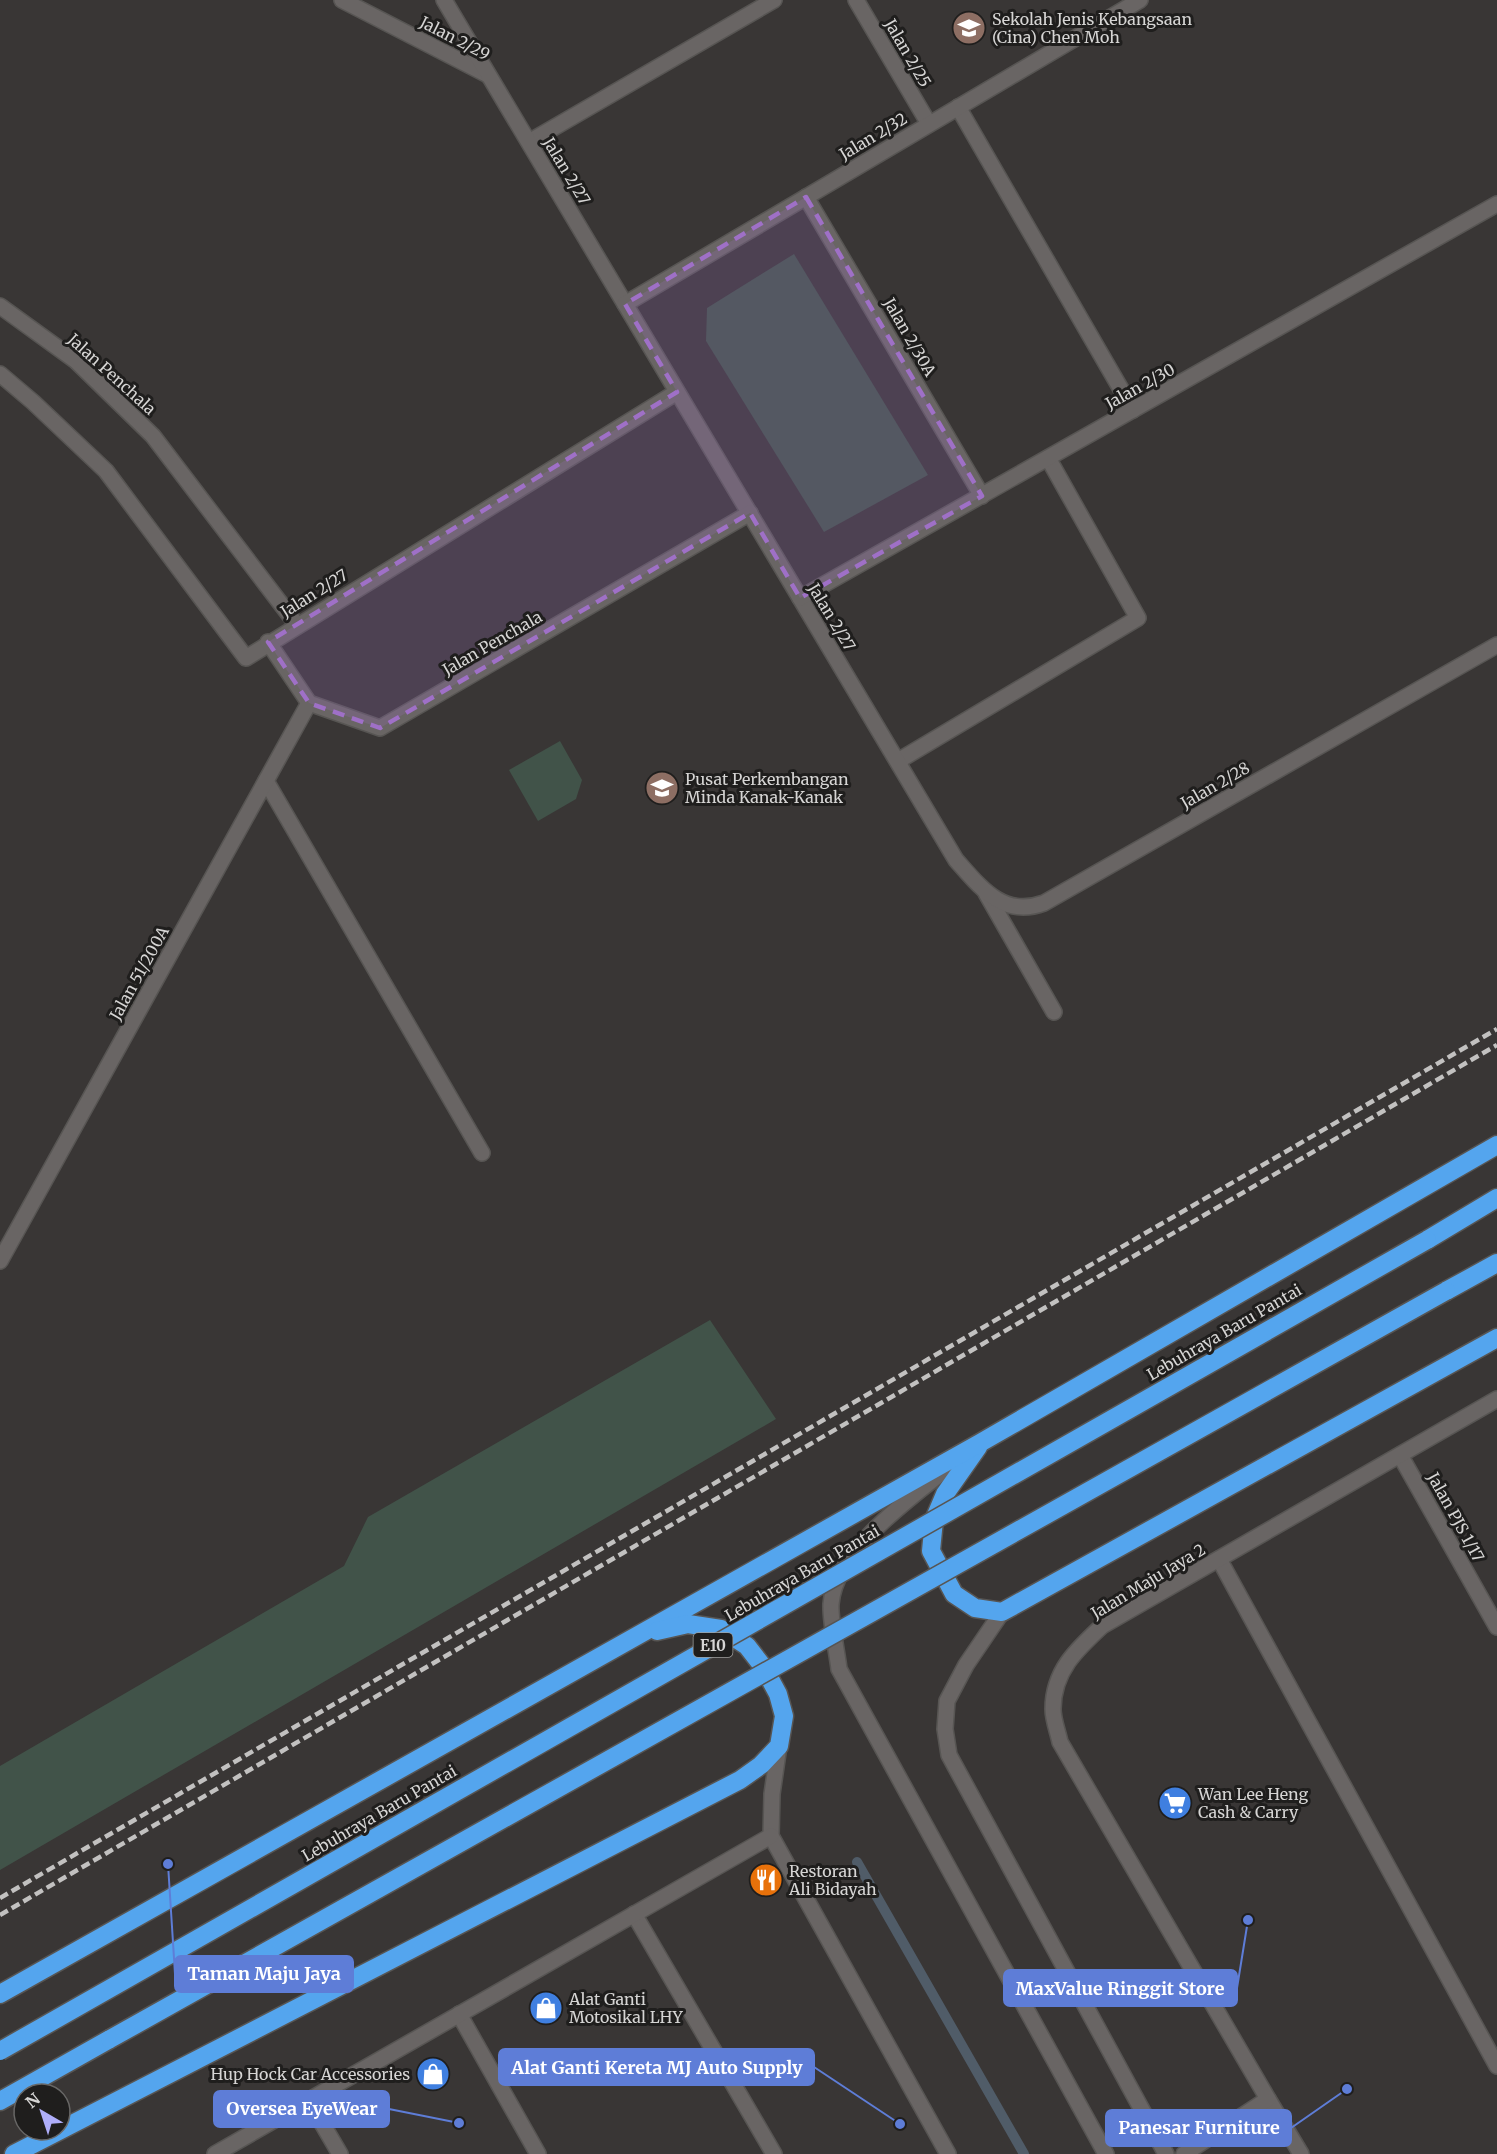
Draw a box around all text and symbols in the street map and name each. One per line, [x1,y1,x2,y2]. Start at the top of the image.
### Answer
place label: Sekolah Jenis Kebangsaan (Cina) Chen Moh [992,9,1192,47]
school or university icon: Sekolah Jenis Kebangsaan (Cina) Chen Moh [951,10,987,46]
street label: Jalan 2/29 [416,11,493,64]
street label: Jalan 2/25 [880,14,936,91]
street label: Jalan 2/32 [835,108,910,164]
street label: Jalan 2/27 [539,133,595,208]
street label: Jalan 2/30A [879,293,941,380]
street label: Jalan Penchala [63,329,161,419]
street label: Jalan 2/30 [1101,359,1178,414]
street label: Jalan 2/27 [276,565,351,622]
street label: Jalan 2/27 [804,579,860,654]
street label: Jalan Penchala [438,606,546,680]
street label: Jalan 2/28 [1176,757,1253,813]
place label: Pusat Perkembangan Minda Kanak-Kanak [685,769,849,807]
school or university icon: Pusat Perkembangan Minda Kanak-Kanak [644,770,680,806]
street label: Jalan 51/200A [104,922,173,1024]
street label: Lebuhraya Baru Pantai [1143,1280,1305,1384]
street label: Jalan PJS 1/17 [1423,1468,1489,1565]
street label: Lebuhraya Baru Pantai [721,1521,883,1625]
street label: Jalan Maju Jaya 2 [1086,1539,1209,1623]
road number: E10 [694,1633,732,1657]
street label: Lebuhraya Baru Pantai [298,1761,460,1865]
place label: Wan Lee Heng Cash & Carry [1197,1784,1309,1822]
supermarket icon: Wan Lee Heng Cash & Carry [1157,1785,1193,1821]
place label: Restoran Ali Bidayah [788,1861,877,1899]
restaurant icon: Restoran Ali Bidayah [748,1862,784,1898]
callout: Taman Maju Jaya [175,1956,353,1992]
text: Taman Maju Jaya [187,1962,341,1985]
callout: MaxValue Ringgit Store [1004,1970,1237,2006]
text: MaxValue Ringgit Store [1016,1977,1225,2000]
place label: Alat Ganti Motosikal LHY [568,1989,683,2027]
shop icon: Alat Ganti Motosikal LHY [528,1990,564,2026]
callout: Alat Ganti Kereta MJ Auto Supply [499,2049,814,2085]
shop icon: Hup Hock Car Accessories [415,2056,451,2092]
text: Alat Ganti Kereta MJ Auto Supply [510,2056,803,2079]
place label: Hup Hock Car Accessories [211,2064,410,2084]
north arrow [12,2082,72,2142]
text: N [21,2088,44,2112]
callout: Oversea EyeWear [214,2091,389,2127]
text: Oversea EyeWear [226,2097,378,2120]
callout: Panesar Furniture [1106,2110,1291,2146]
text: Panesar Furniture [1118,2116,1280,2139]

